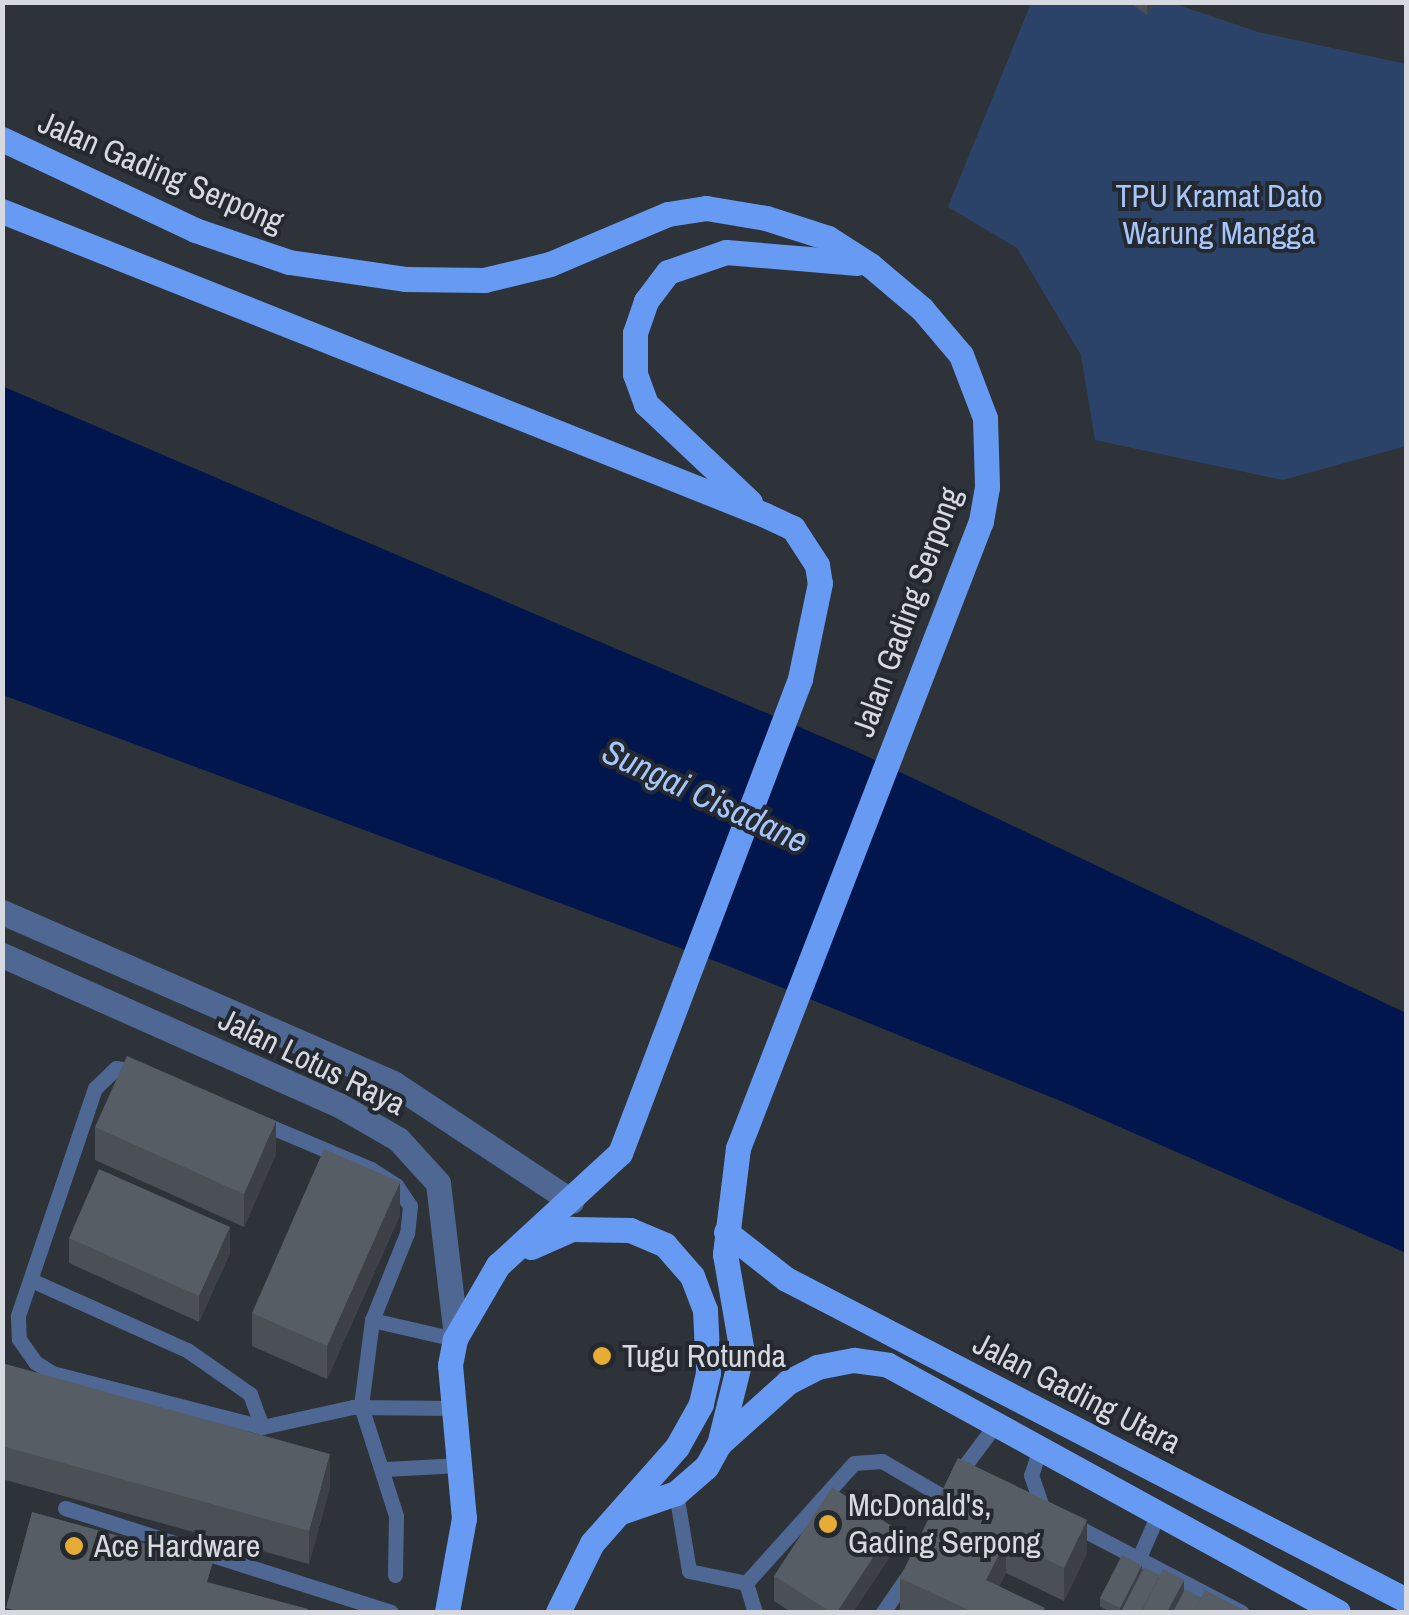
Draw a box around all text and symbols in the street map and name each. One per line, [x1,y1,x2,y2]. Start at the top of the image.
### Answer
street label: Jalan Gading Serpong [33,103,289,241]
park label: TPU Kramat Dato Warung Mangga [1115,178,1323,253]
street label: Jalan Gading Serpong [844,482,970,742]
water label: Sungai Cisadane [596,730,814,862]
street label: Jalan Lotus Raya [212,1000,412,1124]
street label: Jalan Gading Utara [967,1324,1187,1462]
place label: Tugu Rotunda [622,1337,786,1375]
marker: Tugu Rotunda [591,1345,613,1367]
place label: McDonald's, Gading Serpong [848,1487,1041,1562]
marker: McDonald's, Gading Serpong [817,1513,839,1535]
place label: Ace Hardware [94,1527,260,1565]
marker: Ace Hardware [63,1535,85,1557]

